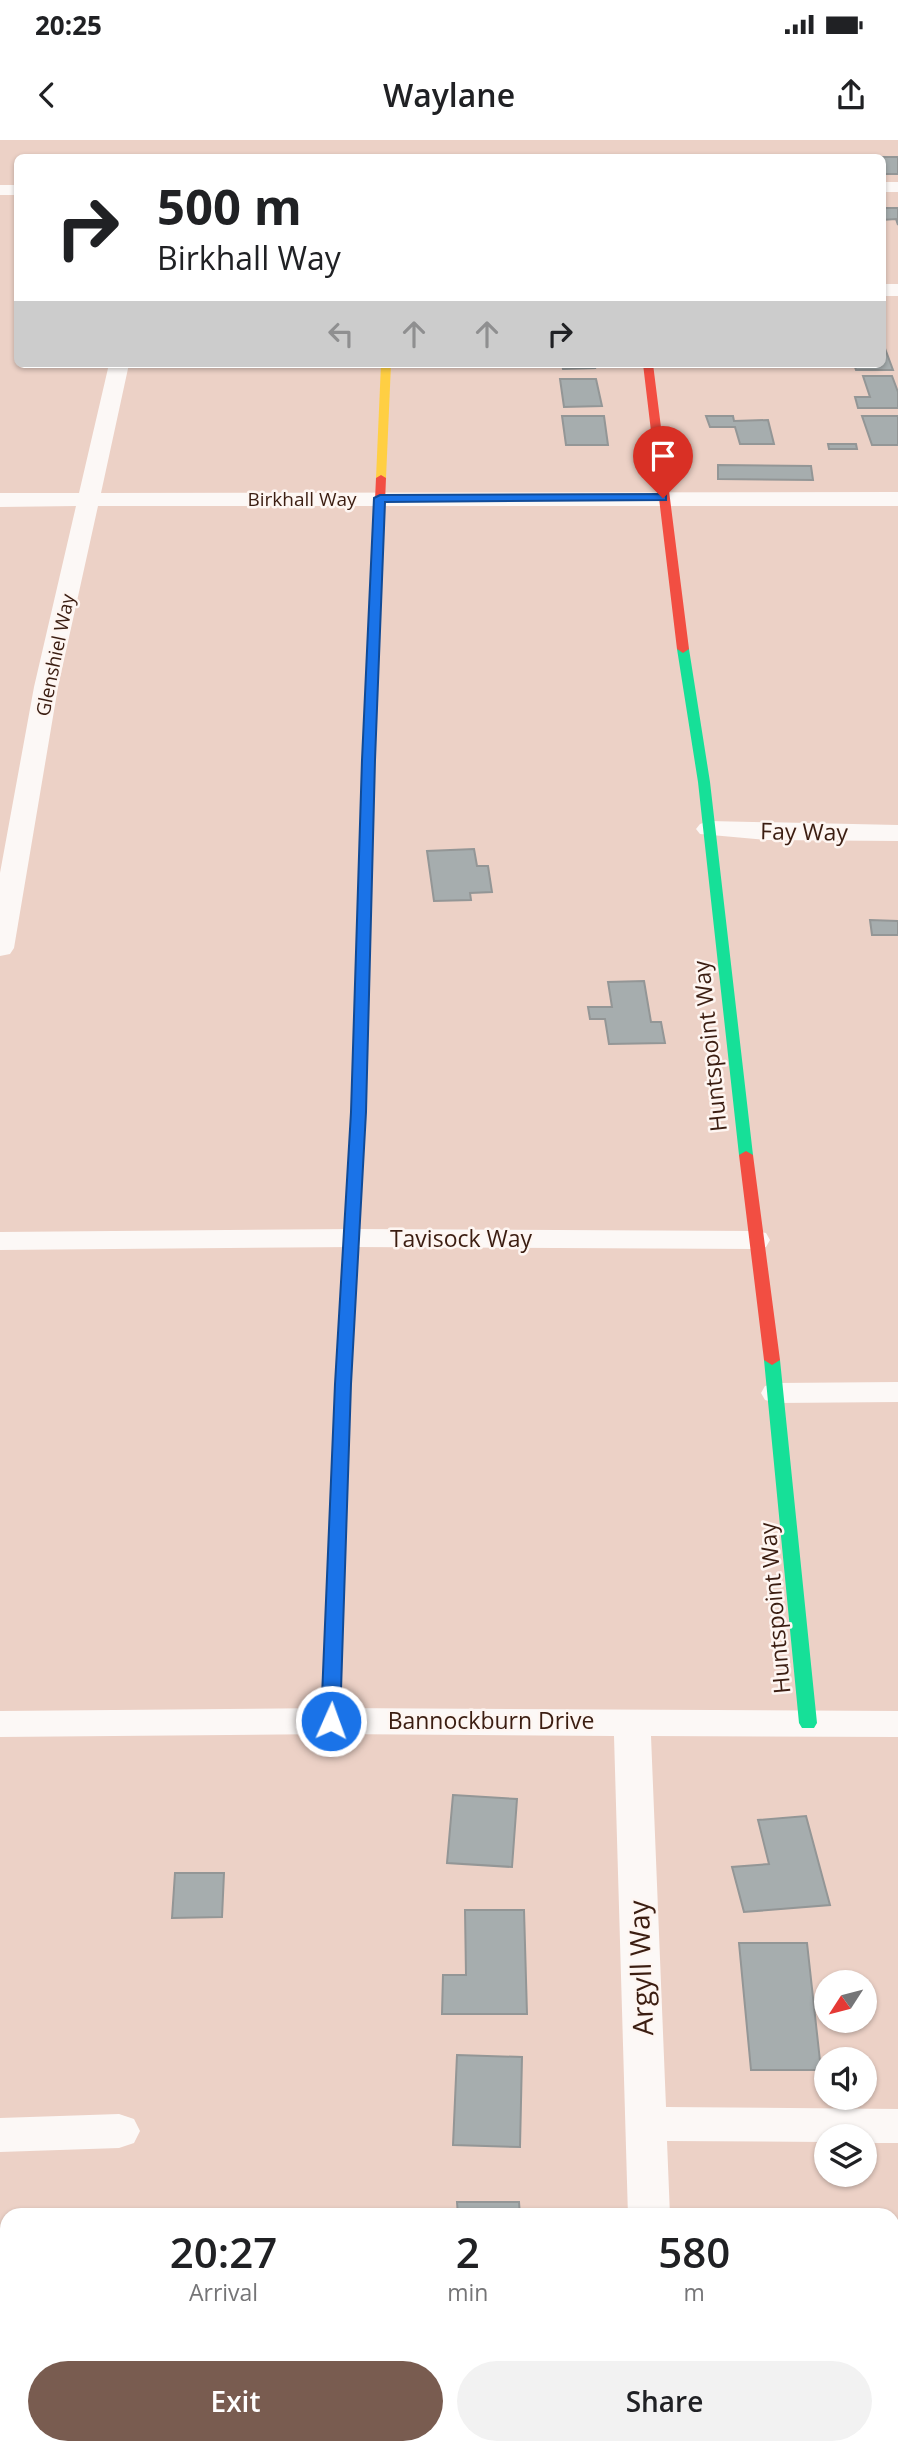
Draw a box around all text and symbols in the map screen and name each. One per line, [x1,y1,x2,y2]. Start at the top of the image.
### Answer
text: 20:25 [35,7,102,43]
text: Waylane [383,73,515,116]
icon: back [28,76,66,114]
icon: share [832,76,870,114]
text: 500 m [157,173,302,239]
icon: right [42,182,133,273]
text: Birkhall Way [157,236,341,279]
icon: left [322,315,360,353]
icon: ahead [395,315,433,353]
icon: ahead [468,315,506,353]
icon: right [541,315,579,353]
pin [633,426,693,498]
icon: arrive [644,437,682,475]
street label: Birkhall Way [247,486,357,512]
street label: Glenshiel Way [29,591,81,719]
street label: Fay Way [760,814,849,848]
street label: Huntspoint Way [684,959,734,1133]
street label: Tavisock Way [390,1222,533,1254]
street label: Huntspoint Way [751,1521,797,1695]
position arrow [294,1684,368,1758]
street label: Bannockburn Drive [388,1704,594,1736]
street label: Argyll Way [619,1899,661,2036]
north arrow [814,1970,877,2034]
map controls [814,1970,877,2187]
button: sound [814,2047,877,2110]
button: layers [814,2124,877,2187]
text: 20:27 [170,2223,277,2280]
text: 2 [456,2223,480,2280]
text: 580 [658,2223,730,2280]
text: Arrival [189,2276,258,2308]
text: min [447,2276,488,2308]
text: m [684,2276,705,2308]
button: Exit [28,2361,443,2441]
button: Share [457,2361,872,2441]

